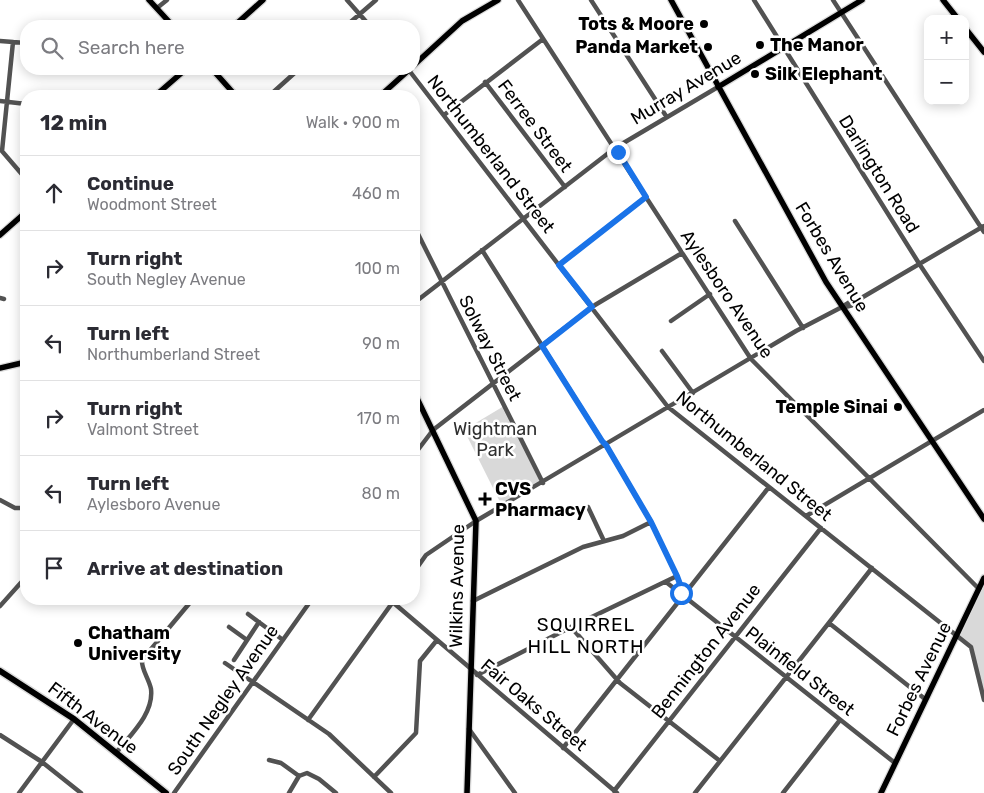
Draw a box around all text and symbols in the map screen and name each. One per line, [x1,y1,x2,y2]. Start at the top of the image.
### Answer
place label: Tots & Moore [578,13,694,35]
map controls [924,15,969,105]
button: + [924,15,969,60]
marker: Tots & Moore [698,18,710,30]
search box [20,20,420,75]
icon: search [38,34,66,62]
place label: The Manor [770,34,864,56]
text: Search here [78,36,185,59]
place label: Panda Market [575,36,698,58]
marker: The Manor [754,39,766,51]
marker: Panda Market [702,41,714,53]
street label: Murray Avenue [627,46,745,130]
button: − [924,60,969,105]
place label: Silk Elephant [765,63,882,85]
marker: Silk Elephant [749,68,761,80]
street label: Northumberland Street [422,71,560,237]
street label: Ferree Street [493,75,577,177]
text: 12 min [40,110,107,135]
street label: Darlington Road [834,111,924,237]
text: Walk · 900 m [306,113,400,132]
route end [607,141,630,164]
text: Continue [87,172,174,195]
icon: ahead [40,179,68,207]
text: 460 m [352,184,400,203]
text: Woodmont Street [87,195,217,214]
street label: Forbes Avenue [791,198,873,316]
street label: Aylesboro Avenue [676,226,778,362]
text: Turn right [87,247,182,270]
icon: right [40,254,68,282]
text: 100 m [355,259,400,278]
text: South Negley Avenue [87,270,246,289]
street label: Solway Street [454,291,526,405]
text: Turn left [87,322,169,345]
icon: left [40,329,68,357]
text: 90 m [362,334,400,353]
text: Northumberland Street [87,345,260,364]
street label: Northumberland Street [671,386,837,526]
place label: Temple Sinai [776,396,888,418]
text: Turn right [87,397,182,420]
marker: Temple Sinai [892,401,904,413]
icon: right [40,404,68,432]
text: 170 m [357,409,400,428]
park label: Wightman Park [453,418,537,461]
text: Valmont Street [87,420,199,439]
text: Turn left [87,472,169,495]
place label: CVS Pharmacy [495,478,586,521]
icon: left [40,479,68,507]
text: 80 m [362,484,400,503]
marker: CVS Pharmacy [479,493,491,505]
text: Aylesboro Avenue [87,495,220,514]
street label: Wilkins Avenue [445,524,469,648]
icon: arrive [40,554,68,582]
text: Arrive at destination [87,557,283,580]
street label: Bennington Avenue [646,579,766,723]
route start [670,582,693,605]
district label: SQUIRREL HILL NORTH [527,613,645,658]
street label: Forbes Avenue [882,618,956,740]
street label: South Negley Avenue [163,621,283,779]
place label: Chatham University [88,622,181,665]
street label: Plainfield Street [741,622,859,720]
marker: Chatham University [72,637,84,649]
street label: Fair Oaks Street [476,654,592,756]
street label: Fifth Avenue [44,677,142,759]

